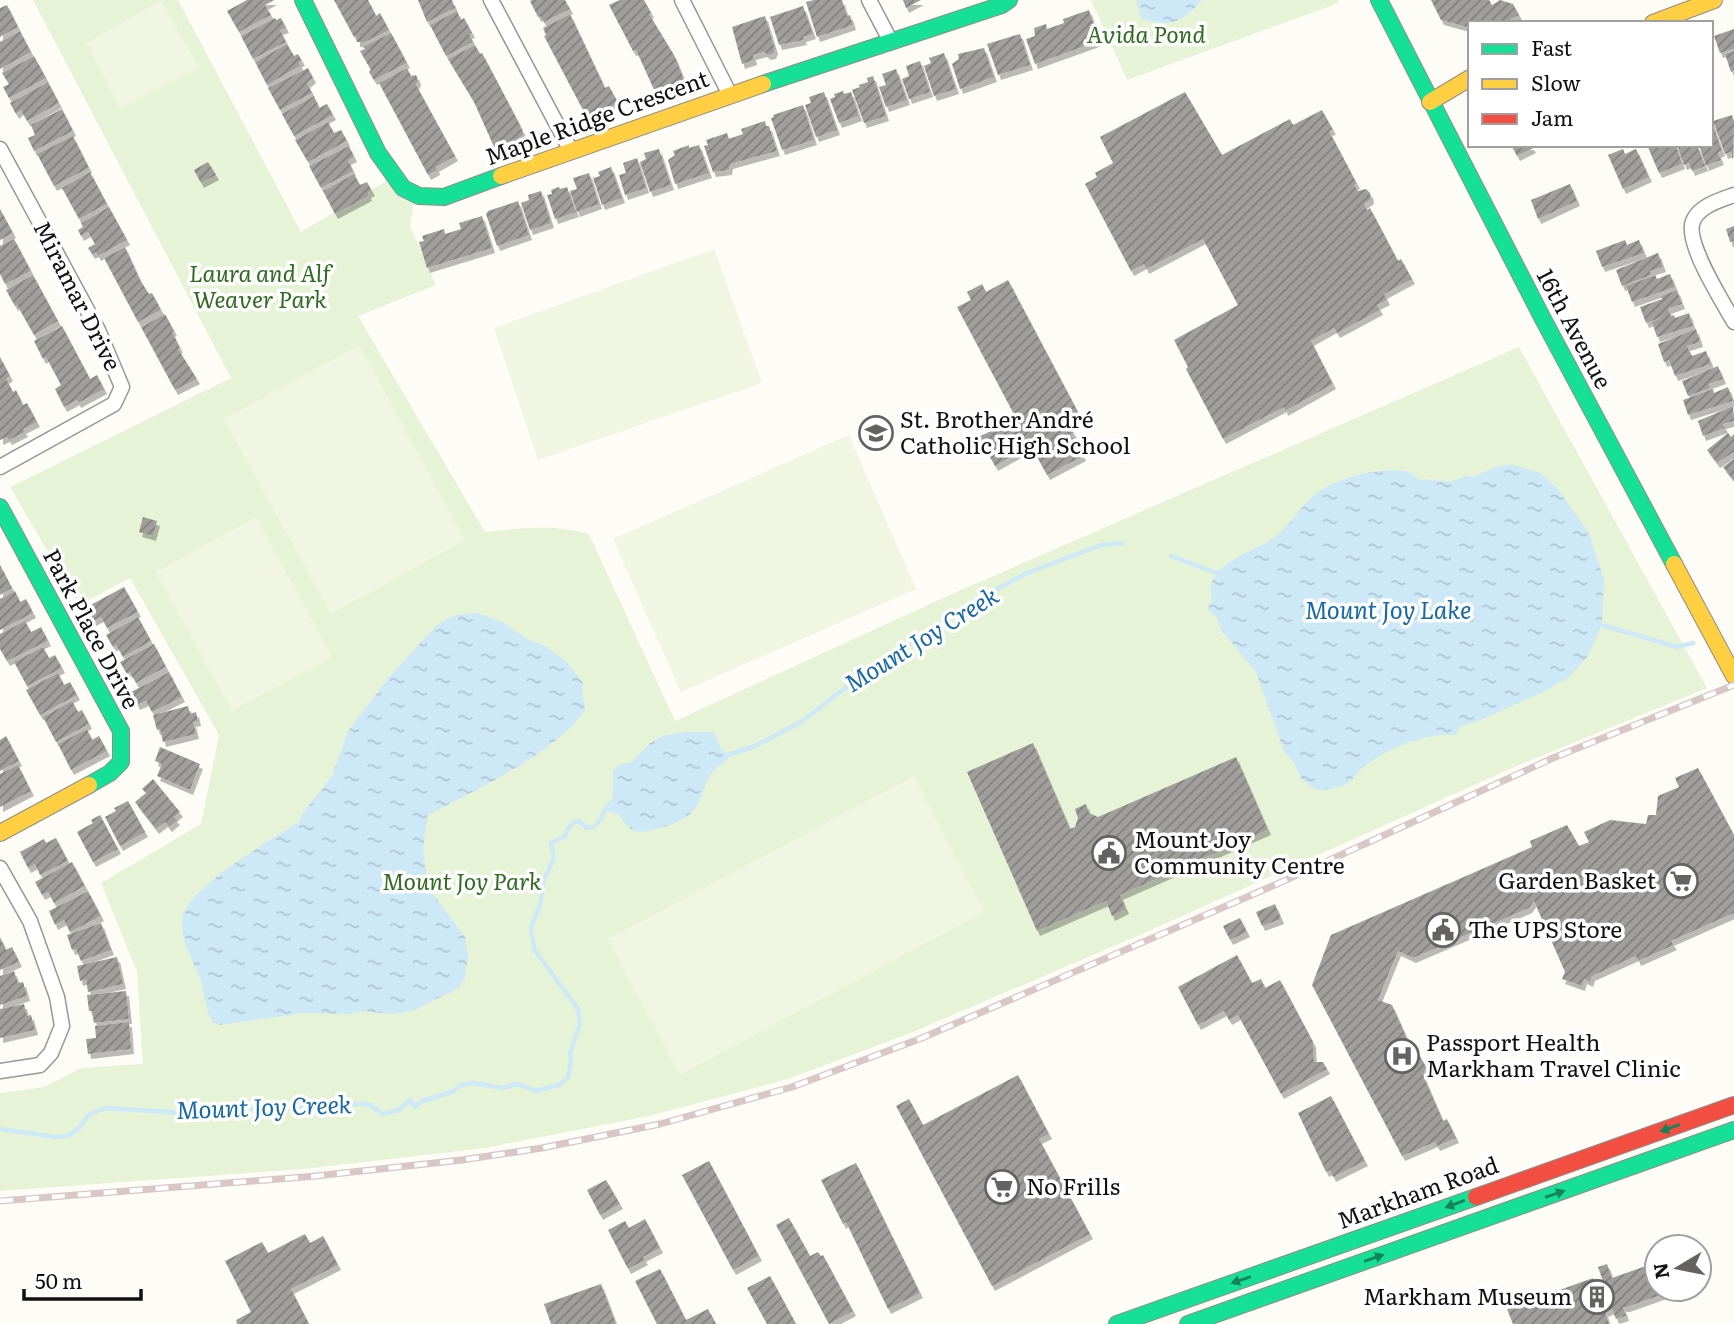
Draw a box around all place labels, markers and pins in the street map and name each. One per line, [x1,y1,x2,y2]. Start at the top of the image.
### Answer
place label: St. Brother André Catholic High School [900,401,1131,461]
school or university icon: St. Brother André Catholic High School [857,414,895,452]
place label: Mount Joy Community Centre [1134,821,1345,881]
public building icon: Mount Joy Community Centre [1090,834,1128,872]
place label: Garden Basket [1498,862,1657,896]
supermarket icon: Garden Basket [1662,862,1700,900]
public building icon: The UPS Store [1424,911,1462,949]
place label: The UPS Store [1468,911,1622,945]
place label: Passport Health Markham Travel Clinic [1426,1024,1681,1084]
hospital icon: Passport Health Markham Travel Clinic [1383,1037,1421,1075]
supermarket icon: No Frills [983,1168,1021,1206]
place label: No Frills [1026,1168,1120,1202]
place label: Markham Museum [1363,1278,1572,1312]
building icon: Markham Museum [1578,1278,1616,1316]

